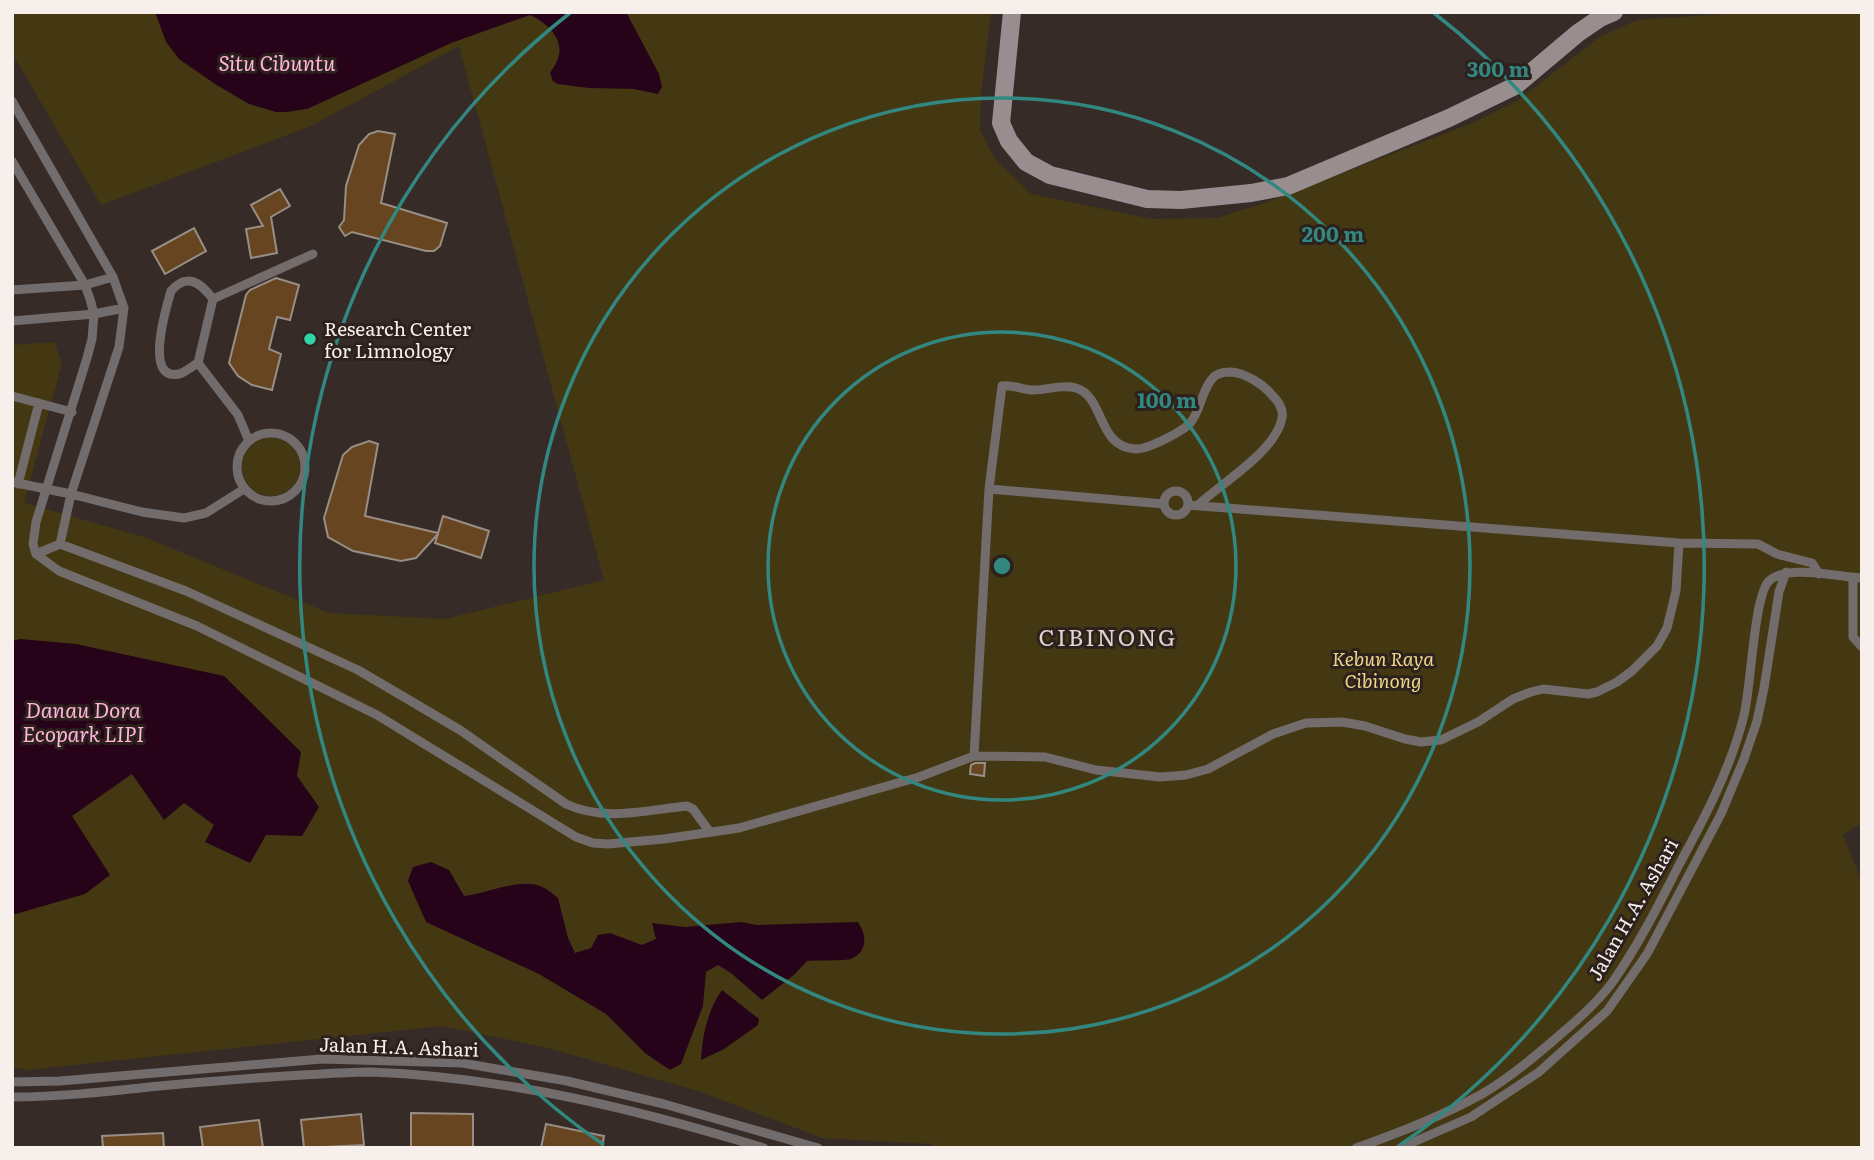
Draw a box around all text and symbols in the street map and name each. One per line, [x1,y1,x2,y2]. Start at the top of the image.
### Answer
water label: Situ Cibuntu [219,46,336,77]
text: 300 m [1467,52,1529,83]
text: 200 m [1302,217,1364,248]
place label: Research Center for Limnology [324,314,471,364]
marker: Research Center for Limnology [302,331,318,347]
text: 100 m [1137,383,1197,414]
centre of rings [990,554,1014,578]
district label: CIBINONG [1039,619,1177,653]
park label: Kebun Raya Cibinong [1332,644,1434,694]
water label: Danau Dora Ecopark LIPI [22,693,144,748]
street label: Jalan H.A. Ashari [1580,833,1684,985]
street label: Jalan H.A. Ashari [319,1029,479,1063]

